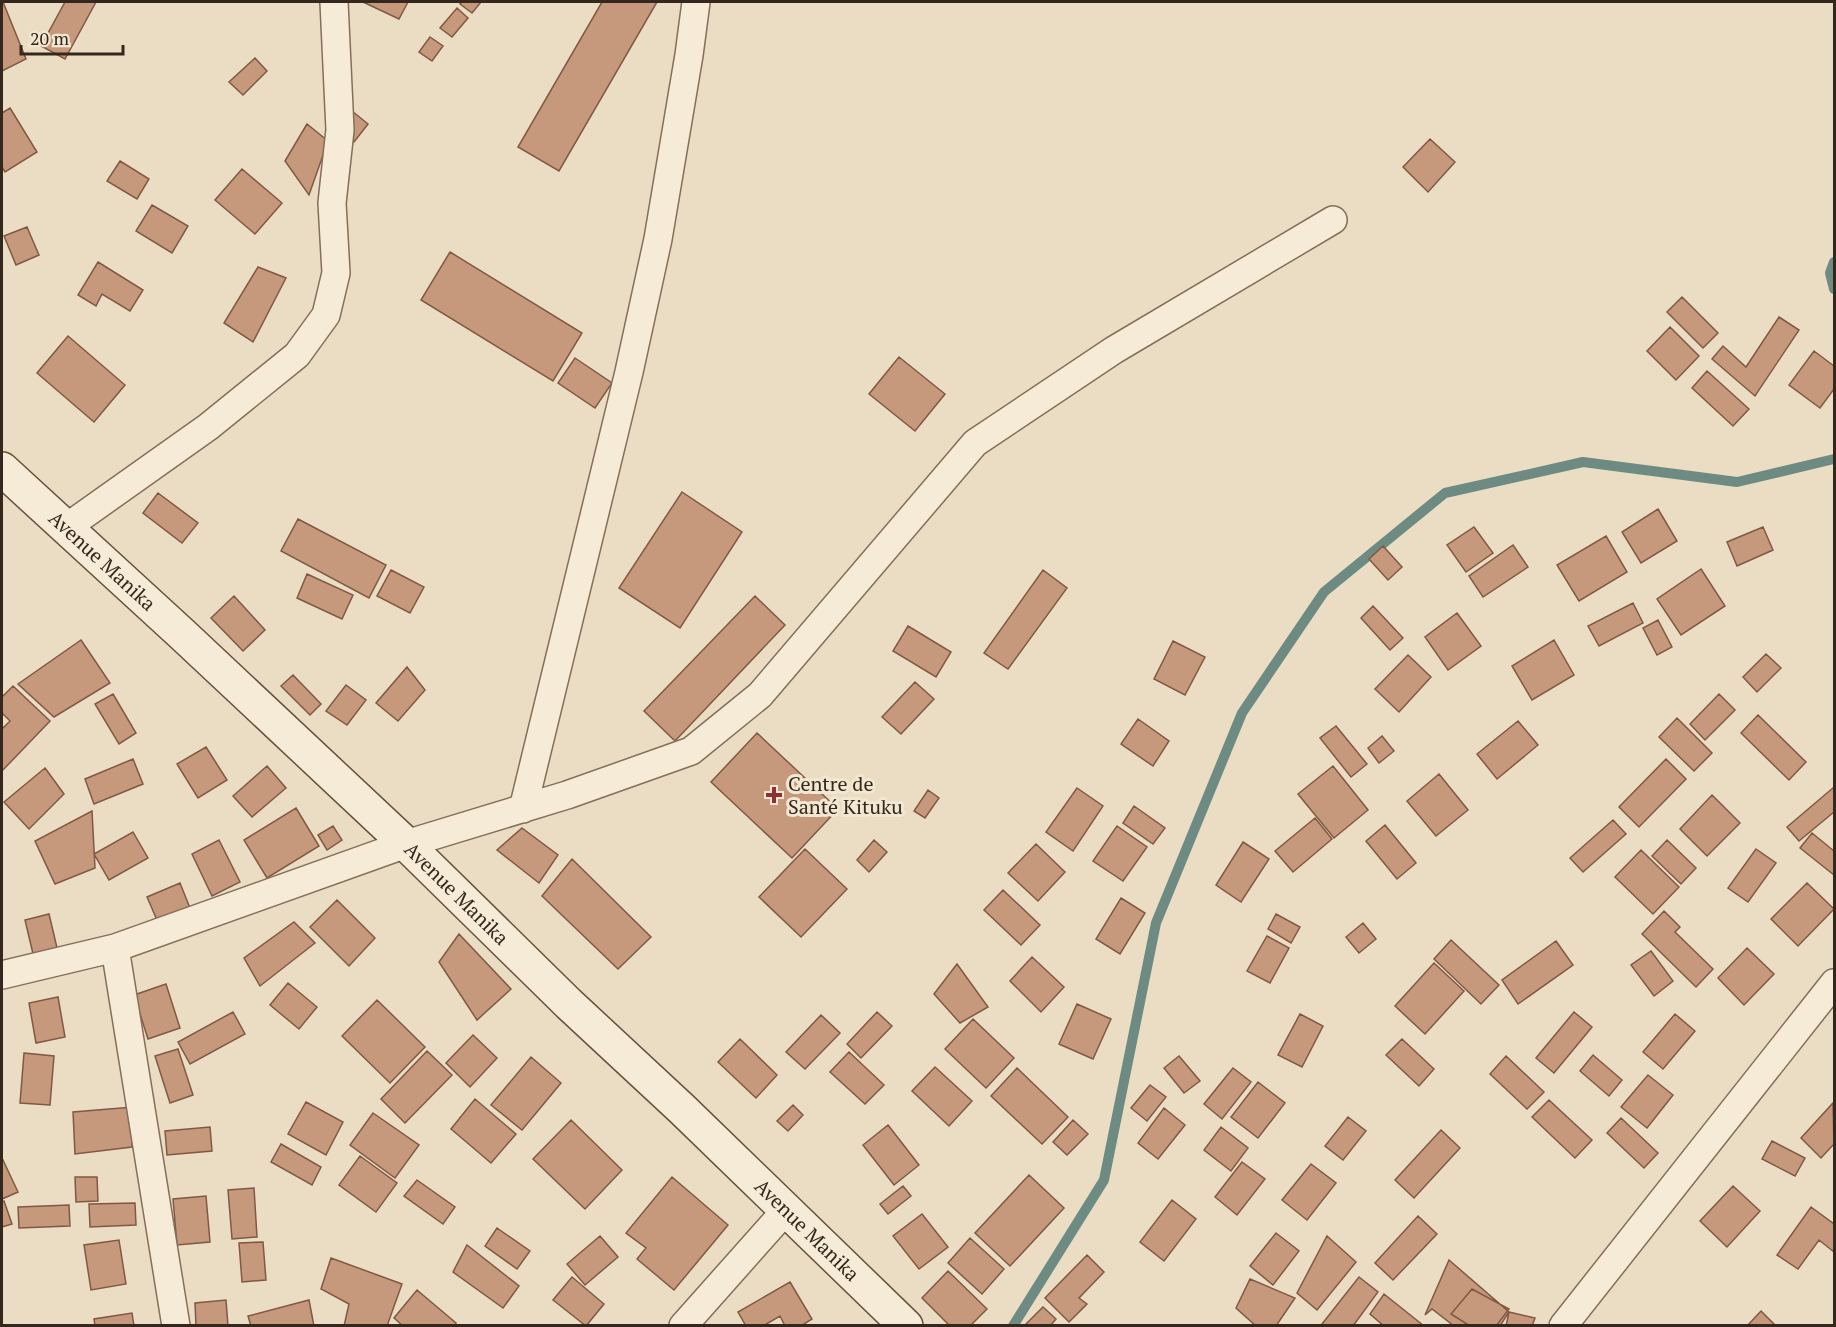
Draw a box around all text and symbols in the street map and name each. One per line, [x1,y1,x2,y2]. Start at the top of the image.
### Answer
scale bar [21,18,123,56]
text: 20 m [30,26,70,50]
street label: Avenue Manika [43,505,162,616]
place label: Centre de Santé Kituku [788,770,903,820]
marker: Centre de Santé Kituku [765,786,783,804]
street label: Avenue Manika [399,836,515,951]
street label: Avenue Manika [749,1173,866,1287]

